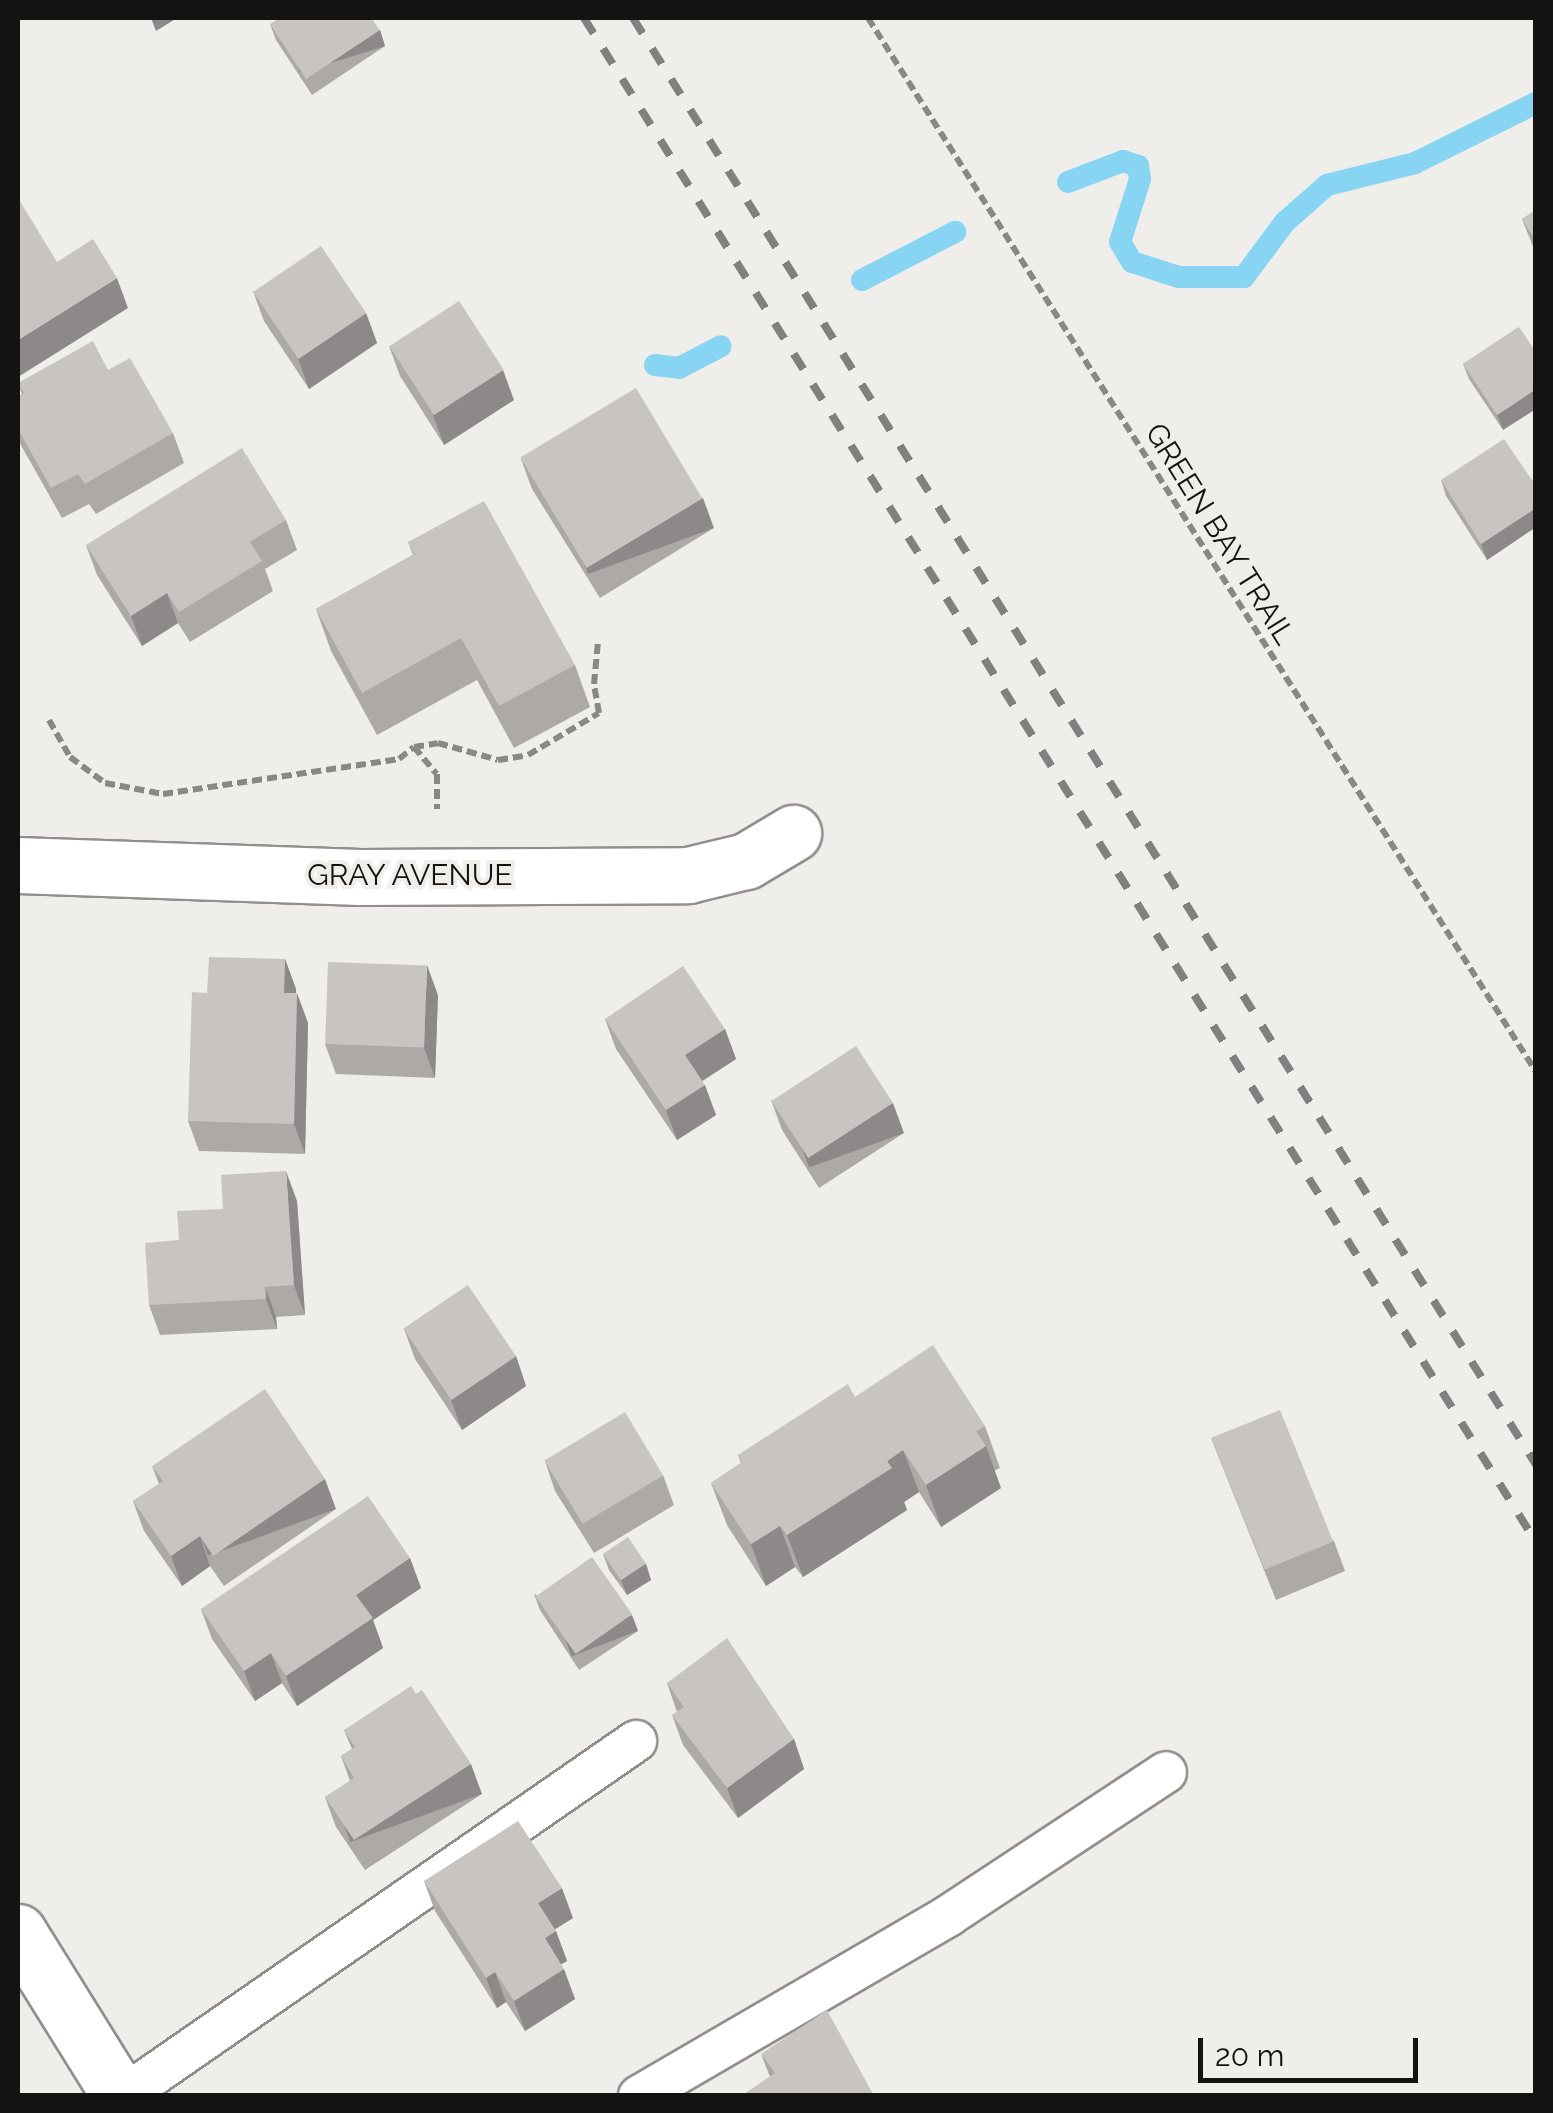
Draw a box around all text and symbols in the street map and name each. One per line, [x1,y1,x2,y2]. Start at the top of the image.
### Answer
street label: GREEN BAY TRAIL [1137,416,1303,652]
street label: GRAY AVENUE [306,857,514,893]
scale bar [1203,2018,1423,2080]
text: 20 m [1215,2038,1284,2073]

